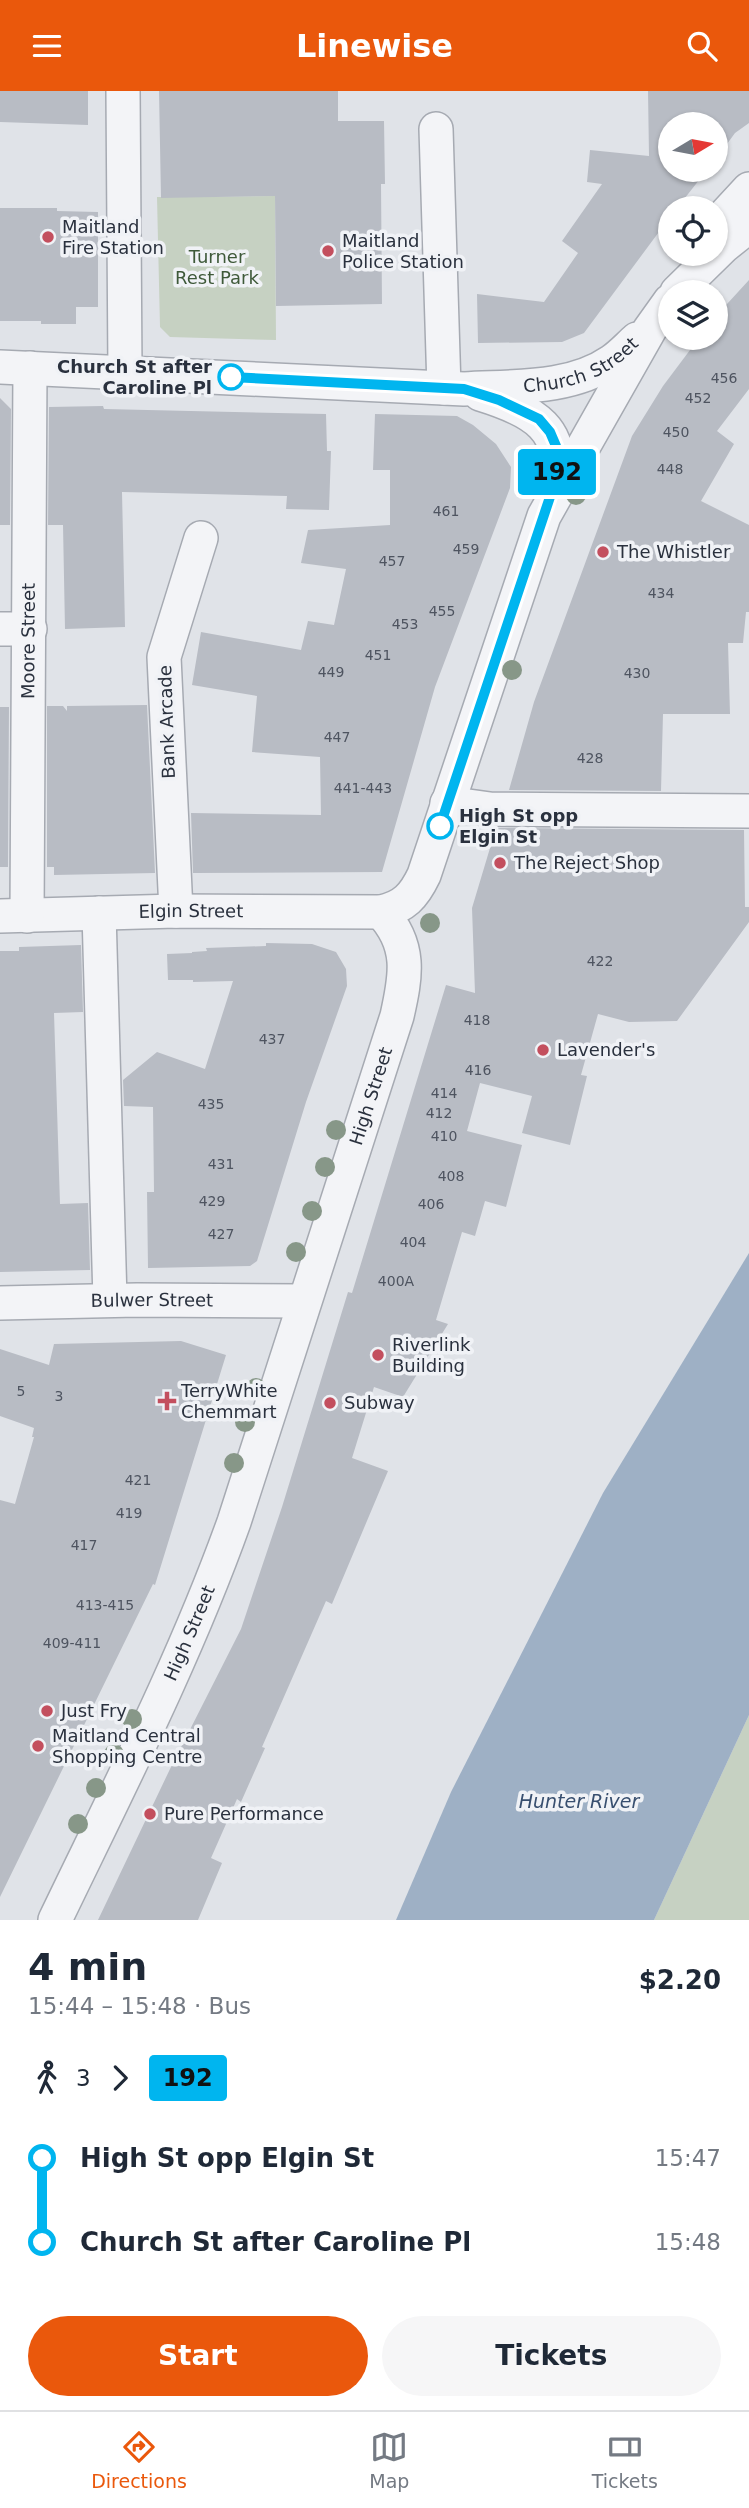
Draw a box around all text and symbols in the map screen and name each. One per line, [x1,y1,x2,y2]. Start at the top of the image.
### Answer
icon: menu [28,27,66,65]
text: Linewise [296,27,453,65]
icon: search [683,27,721,65]
north arrow [658,112,728,182]
map controls [658,112,728,350]
button: locate [658,196,728,266]
place label: Maitland Fire Station [62,216,164,258]
marker: Maitland Fire Station [40,229,56,245]
place label: Maitland Police Station [342,230,464,272]
marker: Maitland Police Station [320,243,336,259]
park label: Turner Rest Park [175,246,259,288]
button: layers [658,280,728,350]
street label: Church Street [522,333,642,396]
place label: Church St after Caroline Pl [57,356,212,398]
marker: Church St after Caroline Pl [218,364,244,390]
house number: 456 [711,370,737,386]
house number: 452 [685,390,711,406]
house number: 450 [663,424,689,440]
line badge: 192 [517,449,597,495]
text: 192 [532,458,582,486]
house number: 448 [657,461,683,477]
house number: 461 [433,503,459,519]
house number: 459 [453,541,479,557]
place label: The Whistler [616,541,731,562]
marker: The Whistler [595,544,611,560]
house number: 457 [379,553,405,569]
street label: Moore Street [17,583,39,699]
house number: 434 [648,585,674,601]
house number: 455 [429,603,455,619]
house number: 453 [392,616,418,632]
house number: 451 [365,647,391,663]
house number: 449 [318,664,344,680]
street label: Bank Arcade [154,665,179,779]
house number: 430 [624,665,650,681]
house number: 447 [324,729,350,745]
house number: 428 [577,750,603,766]
house number: 441-443 [334,780,392,796]
place label: High St opp Elgin St [459,805,578,847]
marker: High St opp Elgin St [427,813,453,839]
place label: The Reject Shop [513,852,660,873]
marker: The Reject Shop [492,855,508,871]
street label: Elgin Street [138,900,243,922]
house number: 422 [587,953,613,969]
house number: 418 [464,1012,490,1028]
house number: 437 [259,1031,285,1047]
place label: Lavender's [557,1039,655,1060]
marker: Lavender's [535,1042,551,1058]
street label: High Street [345,1044,396,1148]
house number: 416 [465,1062,491,1078]
house number: 414 [431,1085,457,1101]
house number: 435 [198,1096,224,1112]
house number: 412 [426,1105,452,1121]
house number: 410 [431,1128,457,1144]
house number: 431 [208,1156,234,1172]
house number: 408 [438,1168,464,1184]
house number: 429 [199,1193,225,1209]
house number: 406 [418,1196,444,1212]
house number: 427 [208,1226,234,1242]
house number: 404 [400,1234,426,1250]
house number: 400A [378,1273,415,1289]
street label: Bulwer Street [90,1289,213,1311]
place label: Riverlink Building [392,1334,471,1376]
marker: Riverlink Building [370,1347,386,1363]
place label: TerryWhite Chemmart [180,1380,278,1422]
house number: 5 [17,1383,25,1399]
house number: 3 [55,1388,63,1404]
place label: Subway [344,1392,415,1413]
marker: TerryWhite Chemmart [159,1393,175,1409]
marker: Subway [322,1395,338,1411]
house number: 421 [125,1472,151,1488]
house number: 419 [116,1505,142,1521]
house number: 417 [71,1537,97,1553]
street label: High Street [160,1582,219,1684]
house number: 413-415 [76,1597,134,1613]
house number: 409-411 [43,1635,101,1651]
place label: Just Fry [60,1700,127,1721]
marker: Just Fry [39,1703,55,1719]
place label: Maitland Central Shopping Centre [52,1725,202,1767]
marker: Maitland Central Shopping Centre [30,1738,46,1754]
water label: Hunter River [519,1790,640,1812]
place label: Pure Performance [164,1803,324,1824]
marker: Pure Performance [142,1806,158,1822]
text: 4 min [28,1945,147,1989]
text: $2.20 [639,1965,721,1995]
text: 15:44 – 15:48 · Bus [28,1993,251,2019]
icon: walk [28,2059,66,2097]
icon: forward [101,2059,139,2097]
text: 192 [163,2064,213,2092]
text: 3 [76,2065,91,2091]
text: High St opp Elgin St [80,2143,374,2173]
text: 15:47 [655,2145,721,2171]
text: Church St after Caroline Pl [80,2227,471,2257]
text: 15:48 [655,2229,721,2255]
button: Start [28,2316,368,2396]
button: Tickets [382,2316,721,2396]
tab: Directions [91,2428,187,2492]
tab: Map [369,2428,409,2492]
tab: Tickets [592,2428,658,2492]

